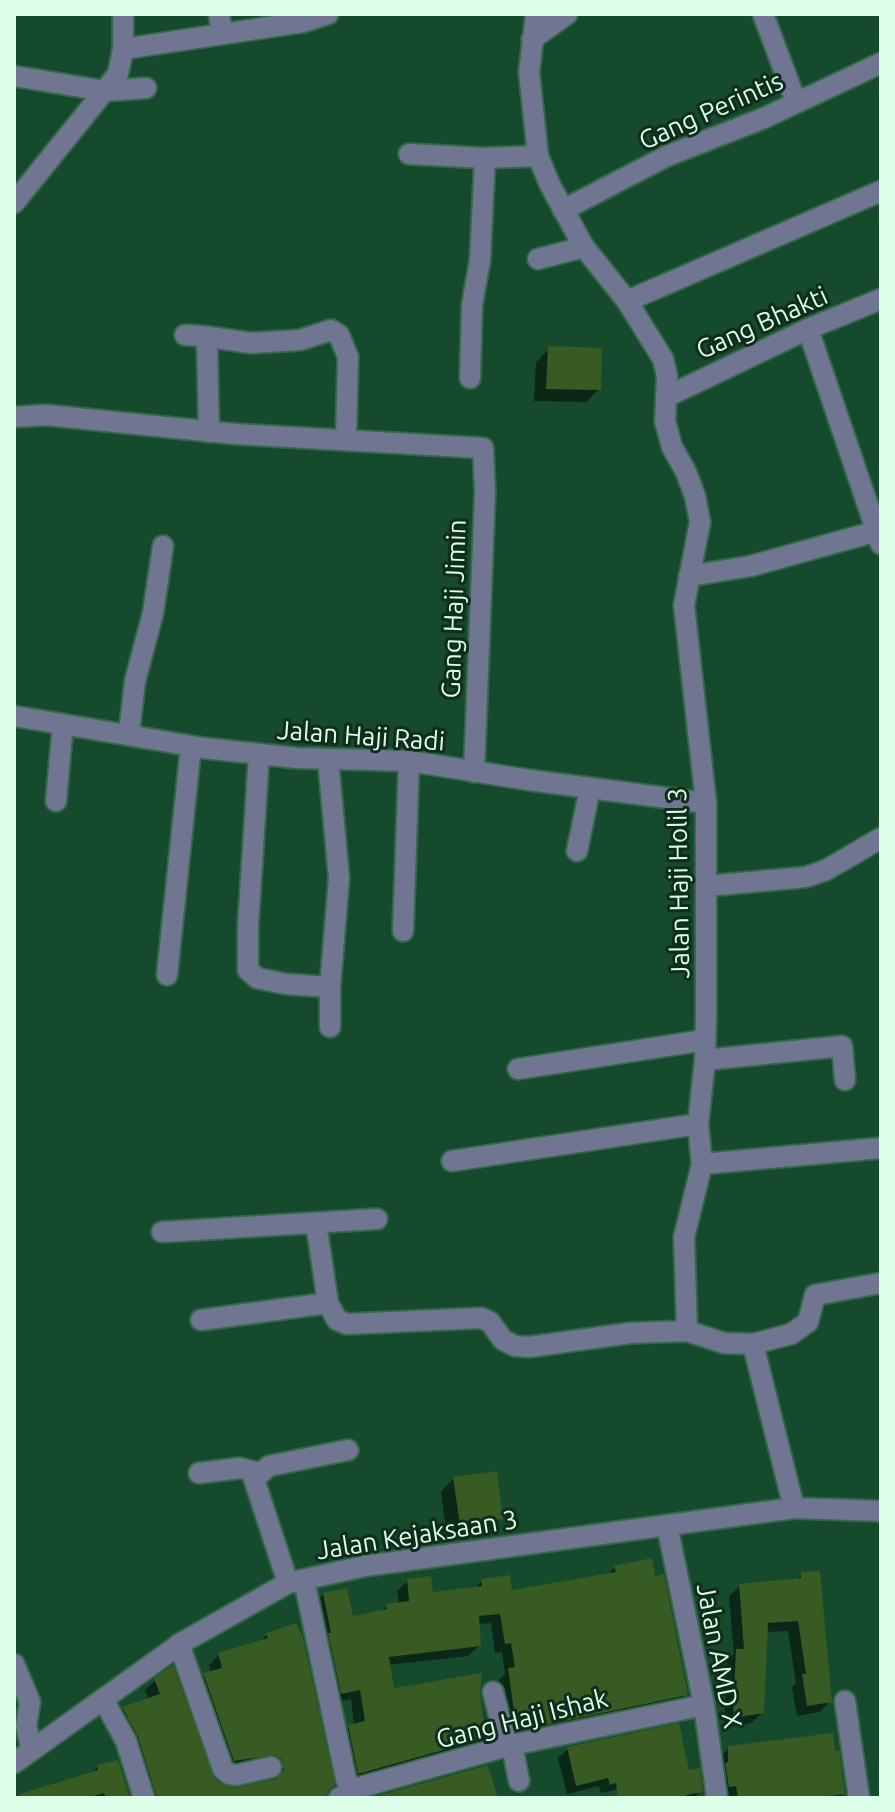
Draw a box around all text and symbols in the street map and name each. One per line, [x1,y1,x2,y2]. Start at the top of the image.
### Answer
street label: Gang Perintis [634,65,788,157]
street label: Gang Bhakti [691,280,833,366]
street label: Gang Haji Jimin [435,519,473,699]
street label: Jalan Haji Radi [276,715,446,757]
street label: Jalan Haji Holil 3 [662,787,696,979]
street label: Jalan Kejaksaan 3 [314,1504,520,1566]
street label: Jalan AMD X [690,1581,748,1731]
street label: Gang Haji Ishak [433,1683,611,1755]

